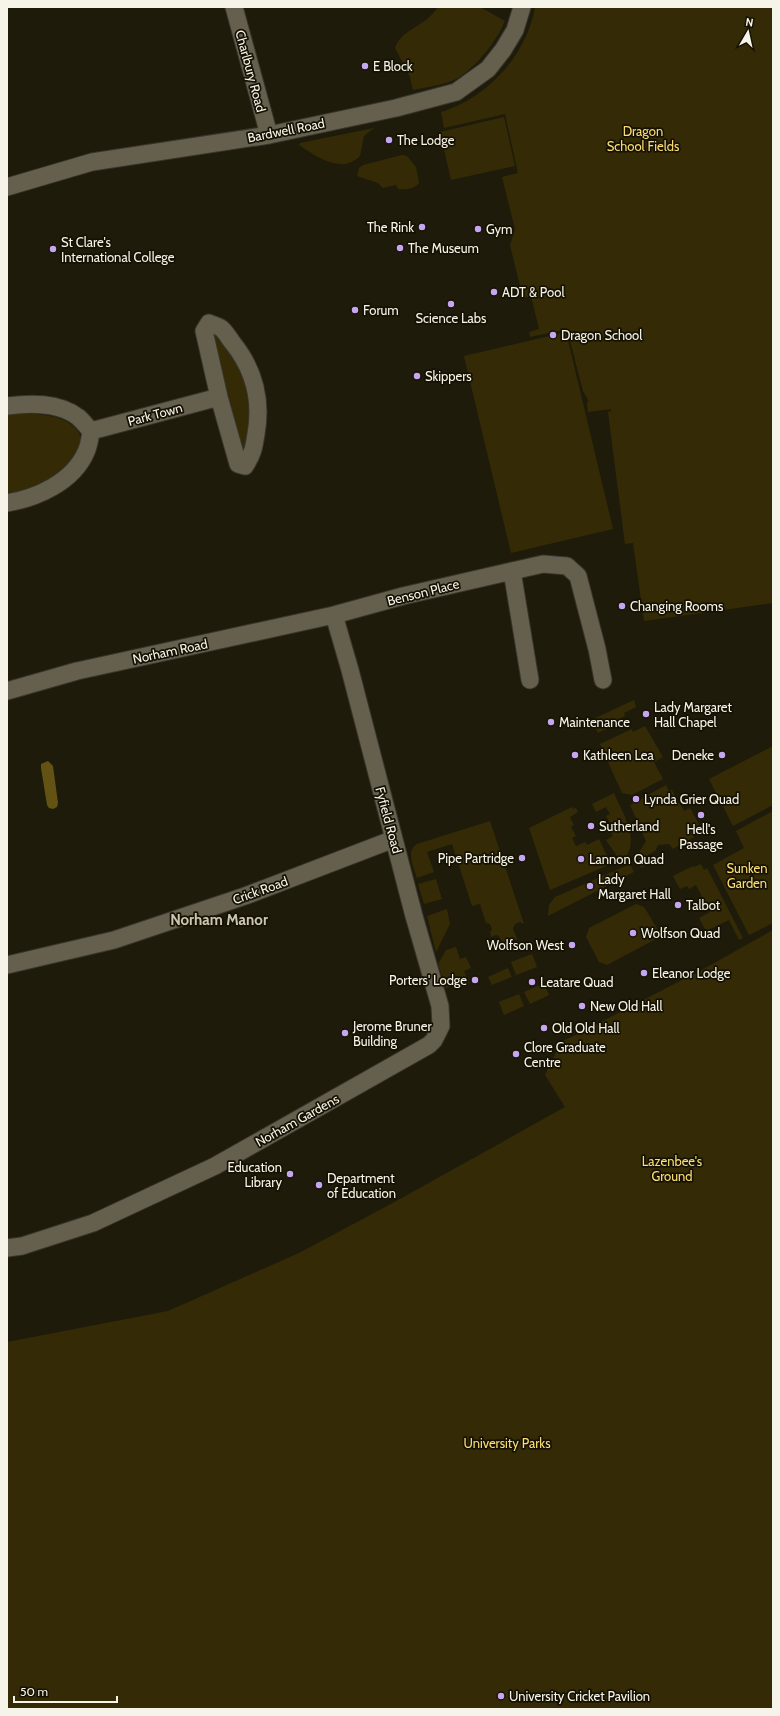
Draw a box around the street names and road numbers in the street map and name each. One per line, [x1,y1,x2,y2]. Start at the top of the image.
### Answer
street label: Charlbury Road [232,28,270,114]
street label: Bardwell Road [246,115,326,145]
street label: Park Town [126,399,184,429]
street label: Benson Place [385,575,461,609]
street label: Norham Road [131,635,209,667]
street label: Fyfield Road [372,785,406,855]
street label: Crick Road [230,873,290,907]
street label: Norham Gardens [252,1090,342,1150]

